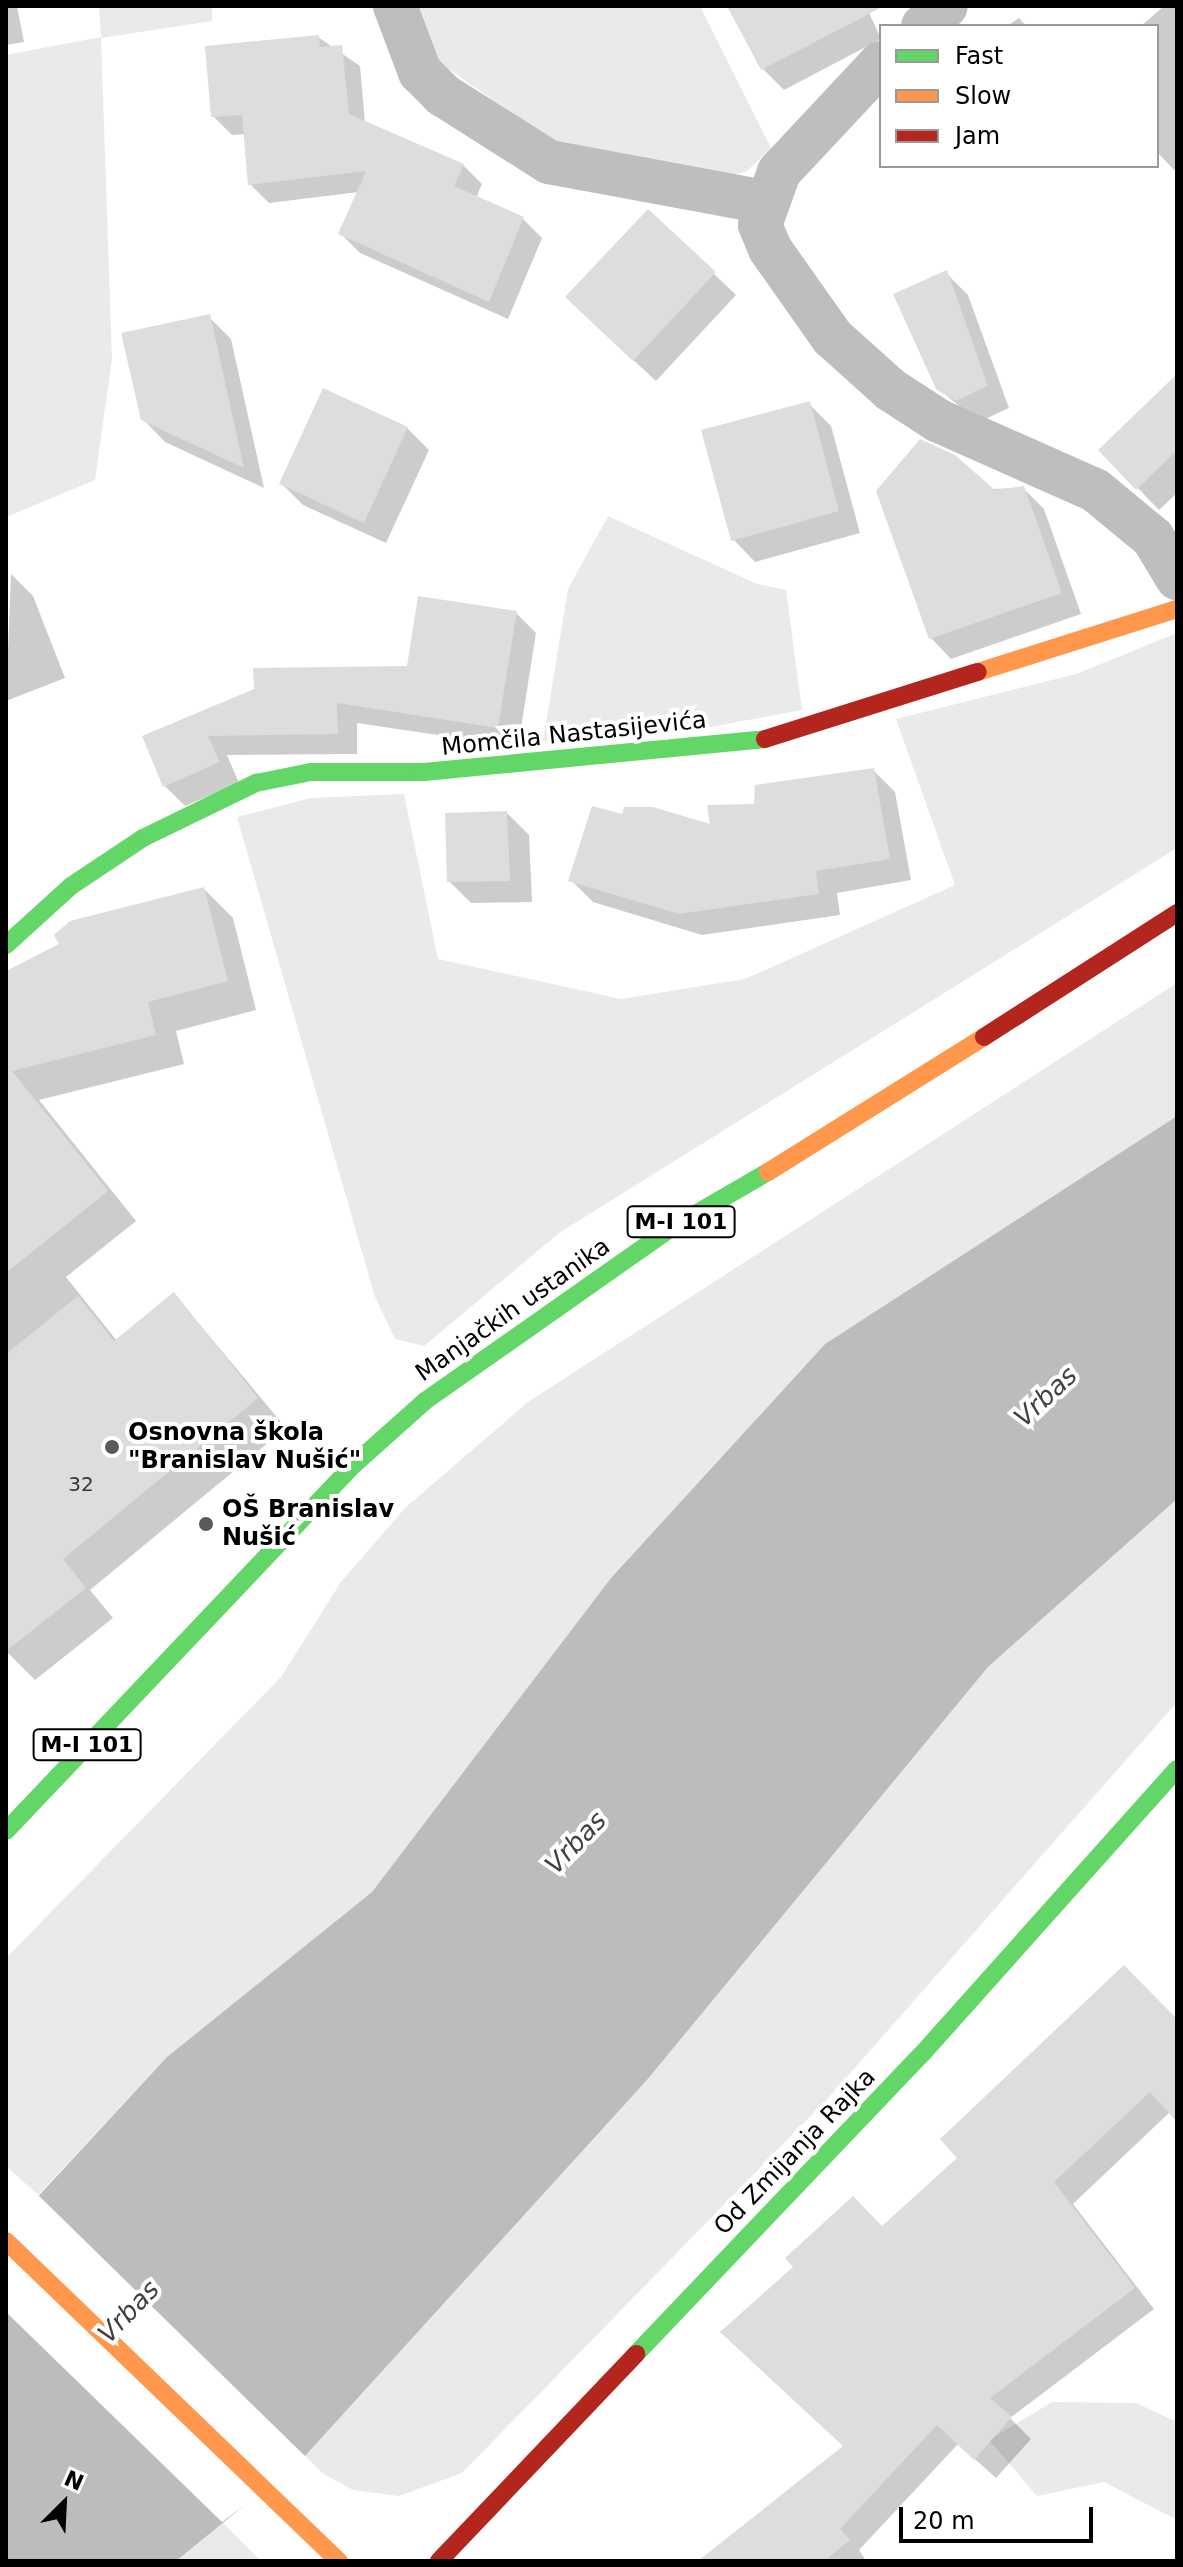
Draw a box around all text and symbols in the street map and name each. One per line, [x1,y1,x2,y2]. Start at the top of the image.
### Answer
legend [879,24,1159,168]
text: Fast [955,42,1003,70]
text: Slow [955,82,1011,110]
text: Jam [955,122,1000,150]
street label: Momčila Nastasijevića [440,706,708,762]
road number: M-I 101 [625,1204,737,1240]
street label: Manjačkih ustanika [410,1232,616,1388]
water label: Vrbas [1008,1360,1084,1434]
place label: Osnovna škola "Branislav Nušić" [128,1419,361,1475]
marker: Osnovna škola "Branislav Nušić" [103,1438,121,1456]
house number: 32 [68,1472,94,1496]
place label: OŠ Branislav Nušić [222,1496,394,1552]
marker: OŠ Branislav Nušić [197,1515,215,1533]
road number: M-I 101 [31,1727,143,1763]
water label: Vrbas [539,1805,613,1881]
street label: Od Zmijanja Rajka [708,2063,882,2241]
water label: Vrbas [92,2274,166,2350]
north arrow [24,2463,104,2543]
text: N [60,2465,87,2496]
scale bar [903,2491,1097,2541]
text: 20 m [913,2507,975,2535]

